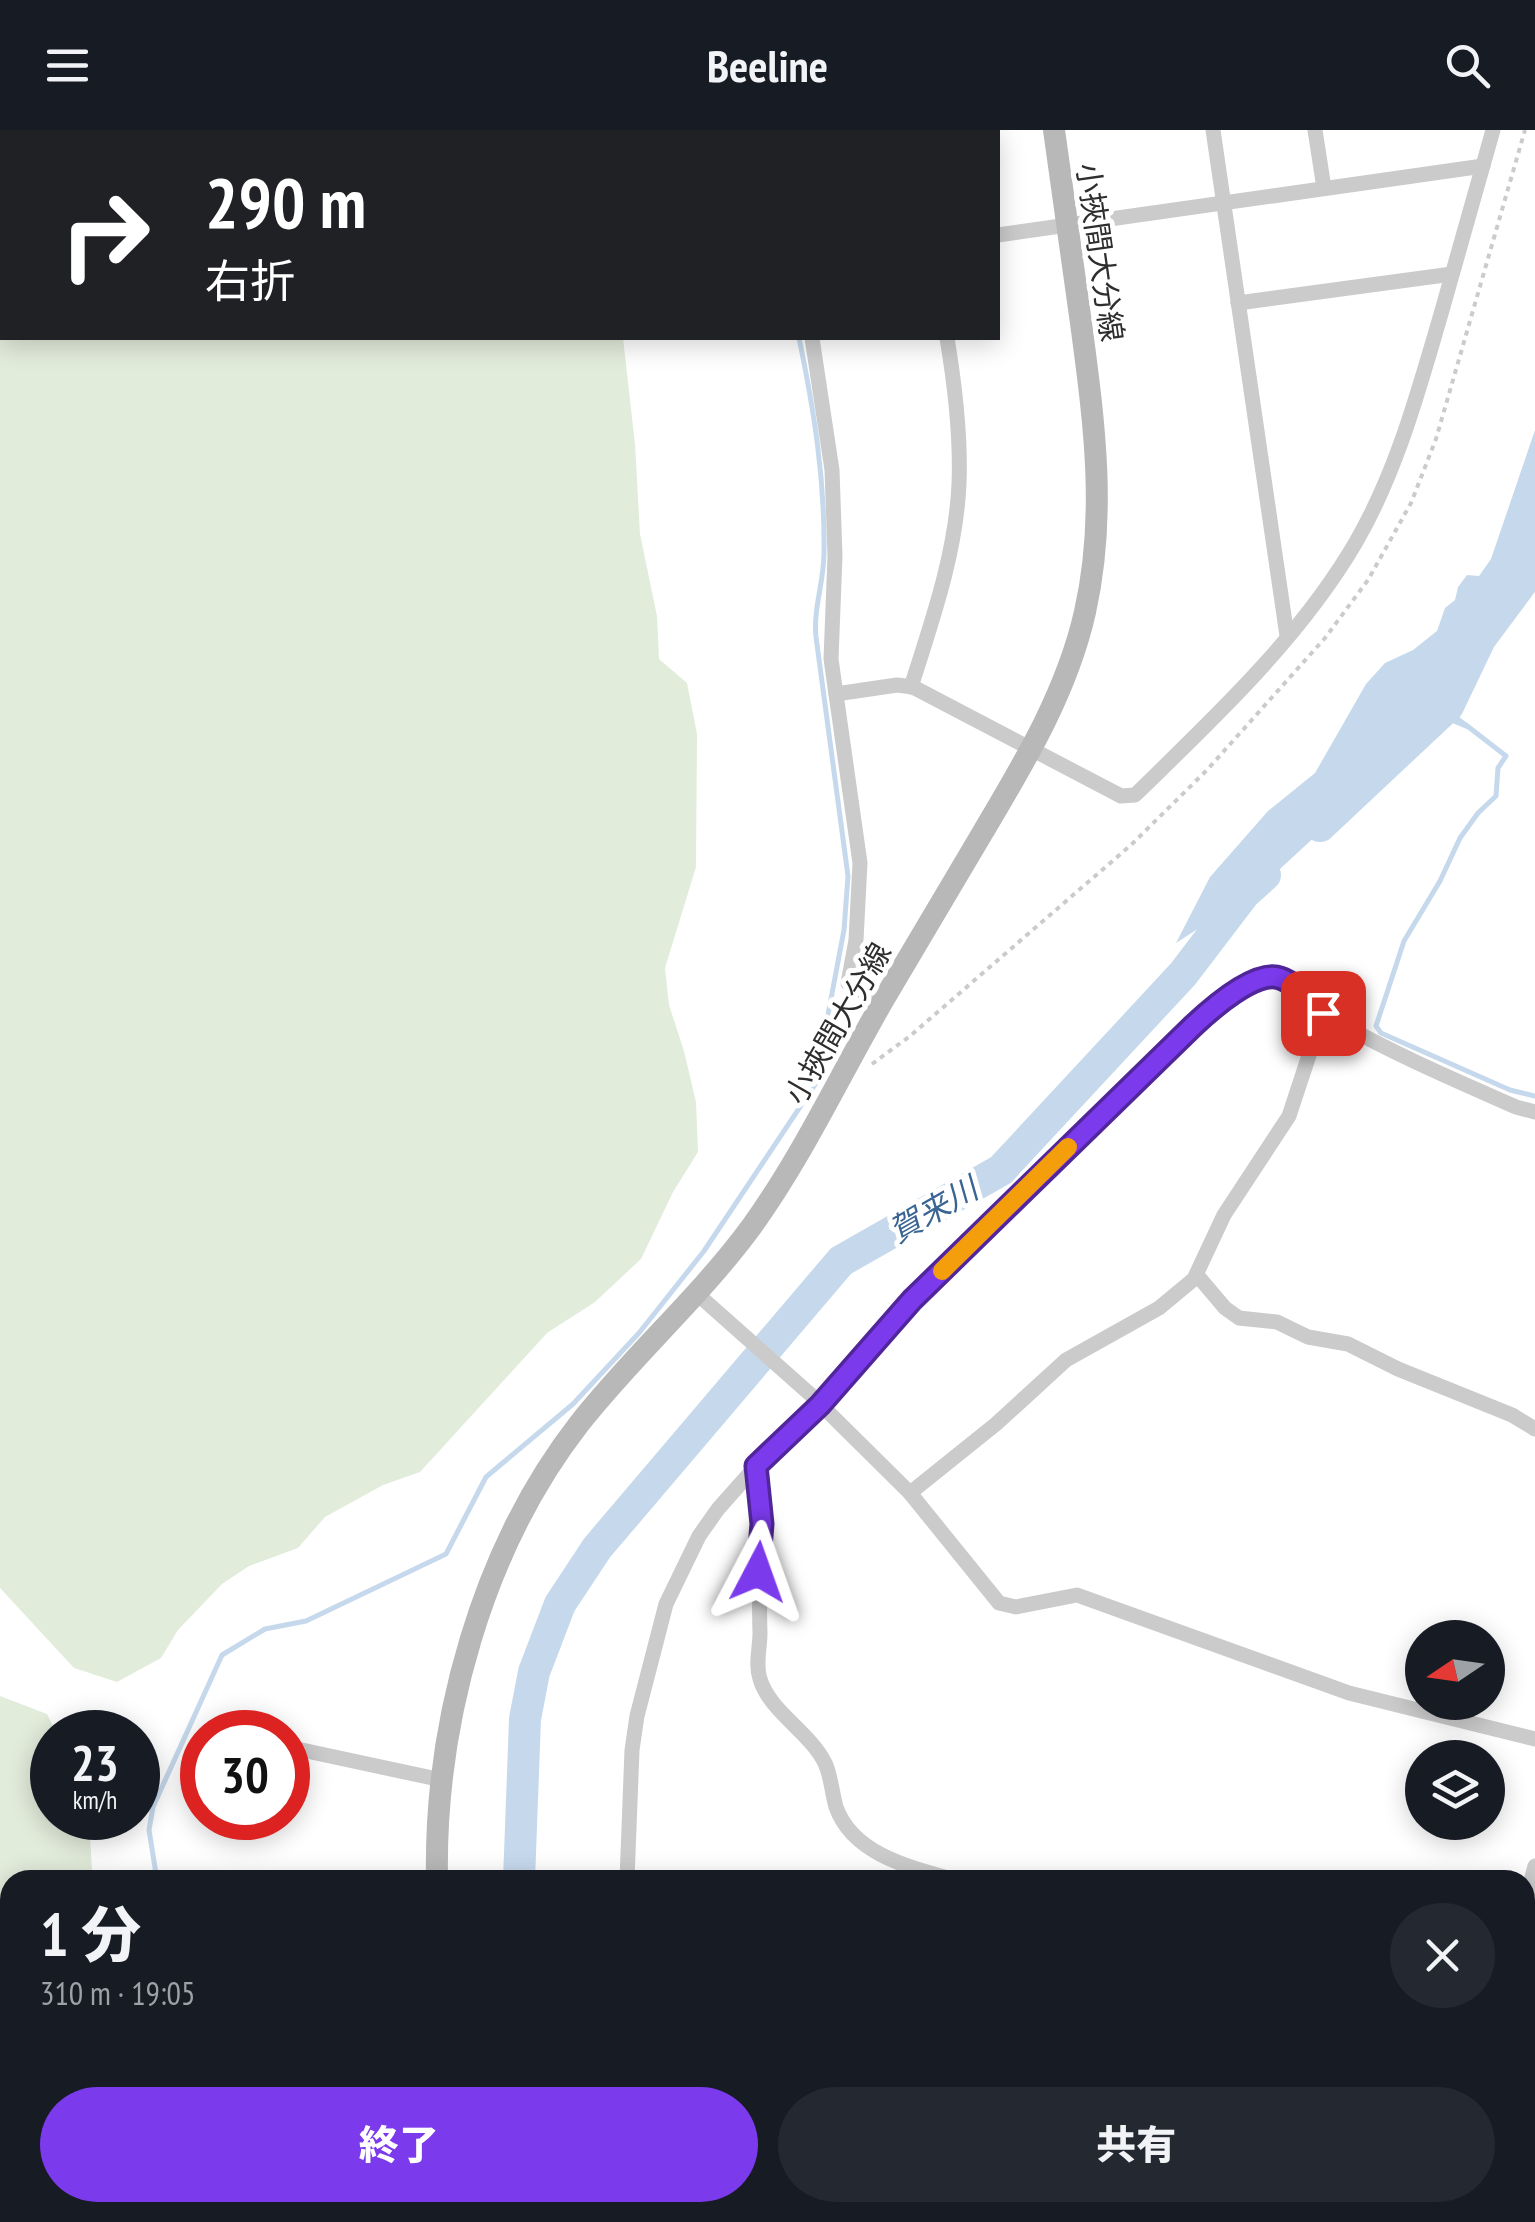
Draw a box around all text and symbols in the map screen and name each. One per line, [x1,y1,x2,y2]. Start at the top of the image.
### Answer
text: Beeline [707,36,828,94]
icon: menu [40,38,95,93]
icon: search [1440,38,1495,93]
text: 290 m [205,157,366,247]
street label: 小挾間大分線 [1069,160,1133,344]
icon: right [40,170,170,300]
text: 右折 [205,251,295,309]
street label: 小挾間大分線 [775,935,899,1111]
pin [1281,971,1366,1056]
icon: arrive [1296,986,1351,1041]
water label: 賀来川 [881,1165,988,1251]
position arrow [706,1520,810,1624]
north arrow [1405,1620,1505,1720]
map controls [1405,1620,1505,1840]
speed limit sign: 30 [180,1710,310,1840]
text: 23 [71,1730,119,1795]
button: layers [1405,1740,1505,1840]
text: km/h [73,1784,117,1816]
text: 1 分 [40,1895,141,1973]
button: close [1390,1903,1495,2008]
text: 310 m · 19:05 [40,1972,195,2014]
button: 終了 [40,2087,758,2202]
button: 共有 [778,2087,1495,2202]

